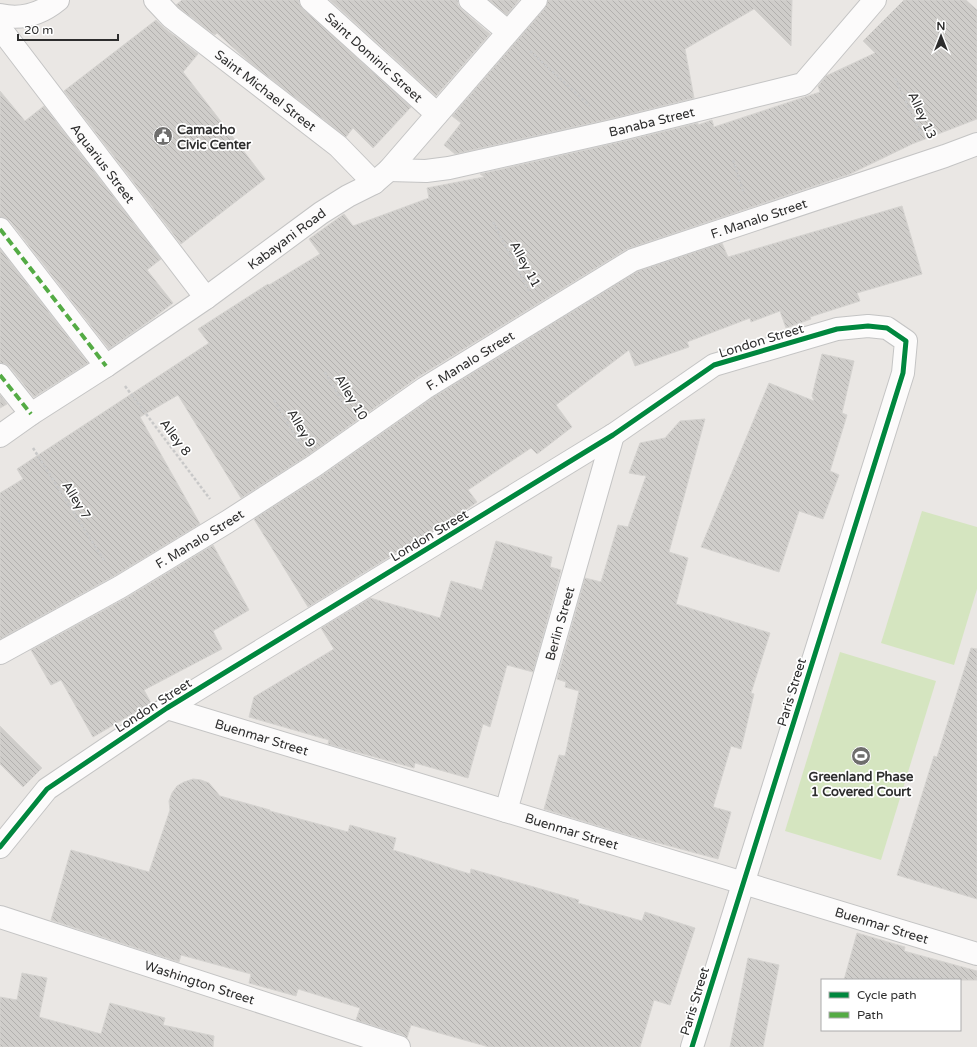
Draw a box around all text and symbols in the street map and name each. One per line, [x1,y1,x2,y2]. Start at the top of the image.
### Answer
street label: Saint Dominic Street [321,10,425,106]
scale bar [18,16,118,42]
north arrow [921,16,961,56]
text: N [937,20,945,33]
text: 20 m [24,23,53,37]
street label: Saint Michael Street [211,47,319,135]
street label: Alley 13 [904,89,940,141]
street label: Banaba Street [607,104,696,141]
street label: Aquarius Street [67,121,138,207]
place label: Camacho Civic Center [177,122,252,153]
public building icon: Camacho Civic Center [152,125,174,147]
street label: F. Manalo Street [709,196,809,243]
street label: Kabayani Road [245,205,329,273]
street label: Alley 11 [506,239,544,290]
street label: London Street [717,320,806,361]
street label: F. Manalo Street [423,328,517,394]
street label: Alley 10 [331,372,371,423]
street label: Alley 9 [283,406,319,451]
street label: Alley 8 [156,416,194,459]
street label: Alley 7 [58,479,94,523]
street label: F. Manalo Street [153,506,247,573]
street label: London Street [388,506,471,565]
street label: Berlin Street [542,585,578,663]
street label: Paris Street [774,656,810,728]
street label: London Street [112,675,195,736]
street label: Buenmar Street [213,716,310,759]
sports icon: Greenland Phase 1 Covered Court [850,745,872,767]
place label: Greenland Phase 1 Covered Court [809,769,914,800]
street label: Buenmar Street [523,810,620,854]
street label: Buenmar Street [833,904,930,948]
street label: Washington Street [142,958,256,1008]
street label: Paris Street [677,965,713,1037]
legend [821,979,961,1031]
text: Cycle path [857,988,916,1002]
text: Path [857,1008,883,1022]

